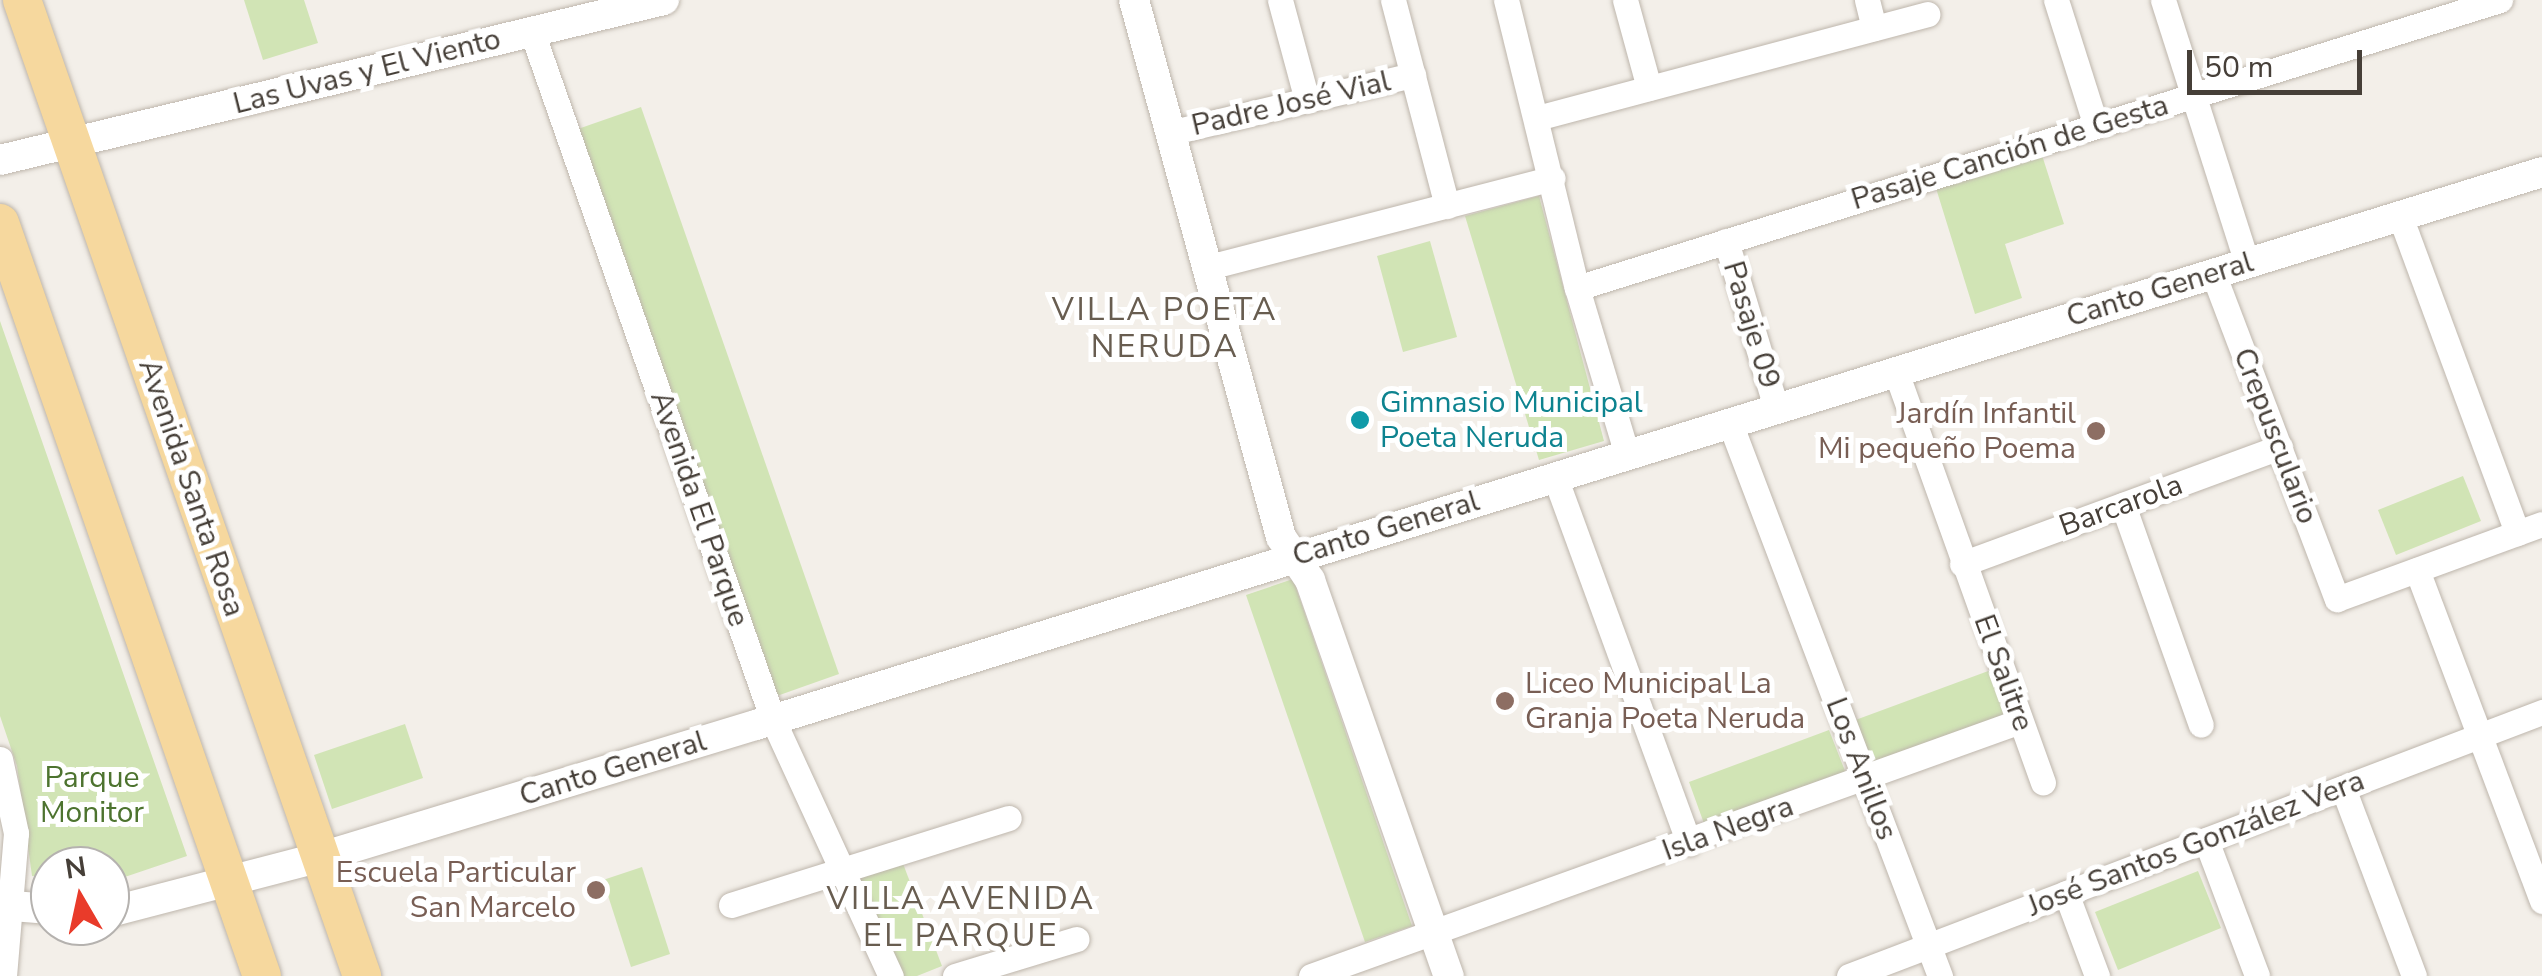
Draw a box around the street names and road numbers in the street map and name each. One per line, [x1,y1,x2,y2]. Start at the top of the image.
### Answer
street label: Las Uvas y El Viento [230,21,504,123]
street label: Padre José Vial [1188,64,1394,144]
street label: Pasaje Canción de Gesta [1847,88,2173,218]
street label: Canto General [2062,245,2258,335]
street label: Pasaje 09 [1715,257,1787,393]
street label: Crepusculario [2225,343,2325,529]
street label: Avenida Santa Rosa [130,355,252,621]
street label: Avenida El Parque [642,387,756,631]
street label: Barcarola [2055,467,2187,545]
street label: Canto General [1288,484,1484,574]
street label: El Salitre [1965,610,2041,736]
street label: Los Anillos [1817,693,1905,845]
street label: Canto General [515,724,711,814]
street label: José Santos González Vera [2023,763,2369,925]
street label: Isla Negra [1658,789,1798,869]

